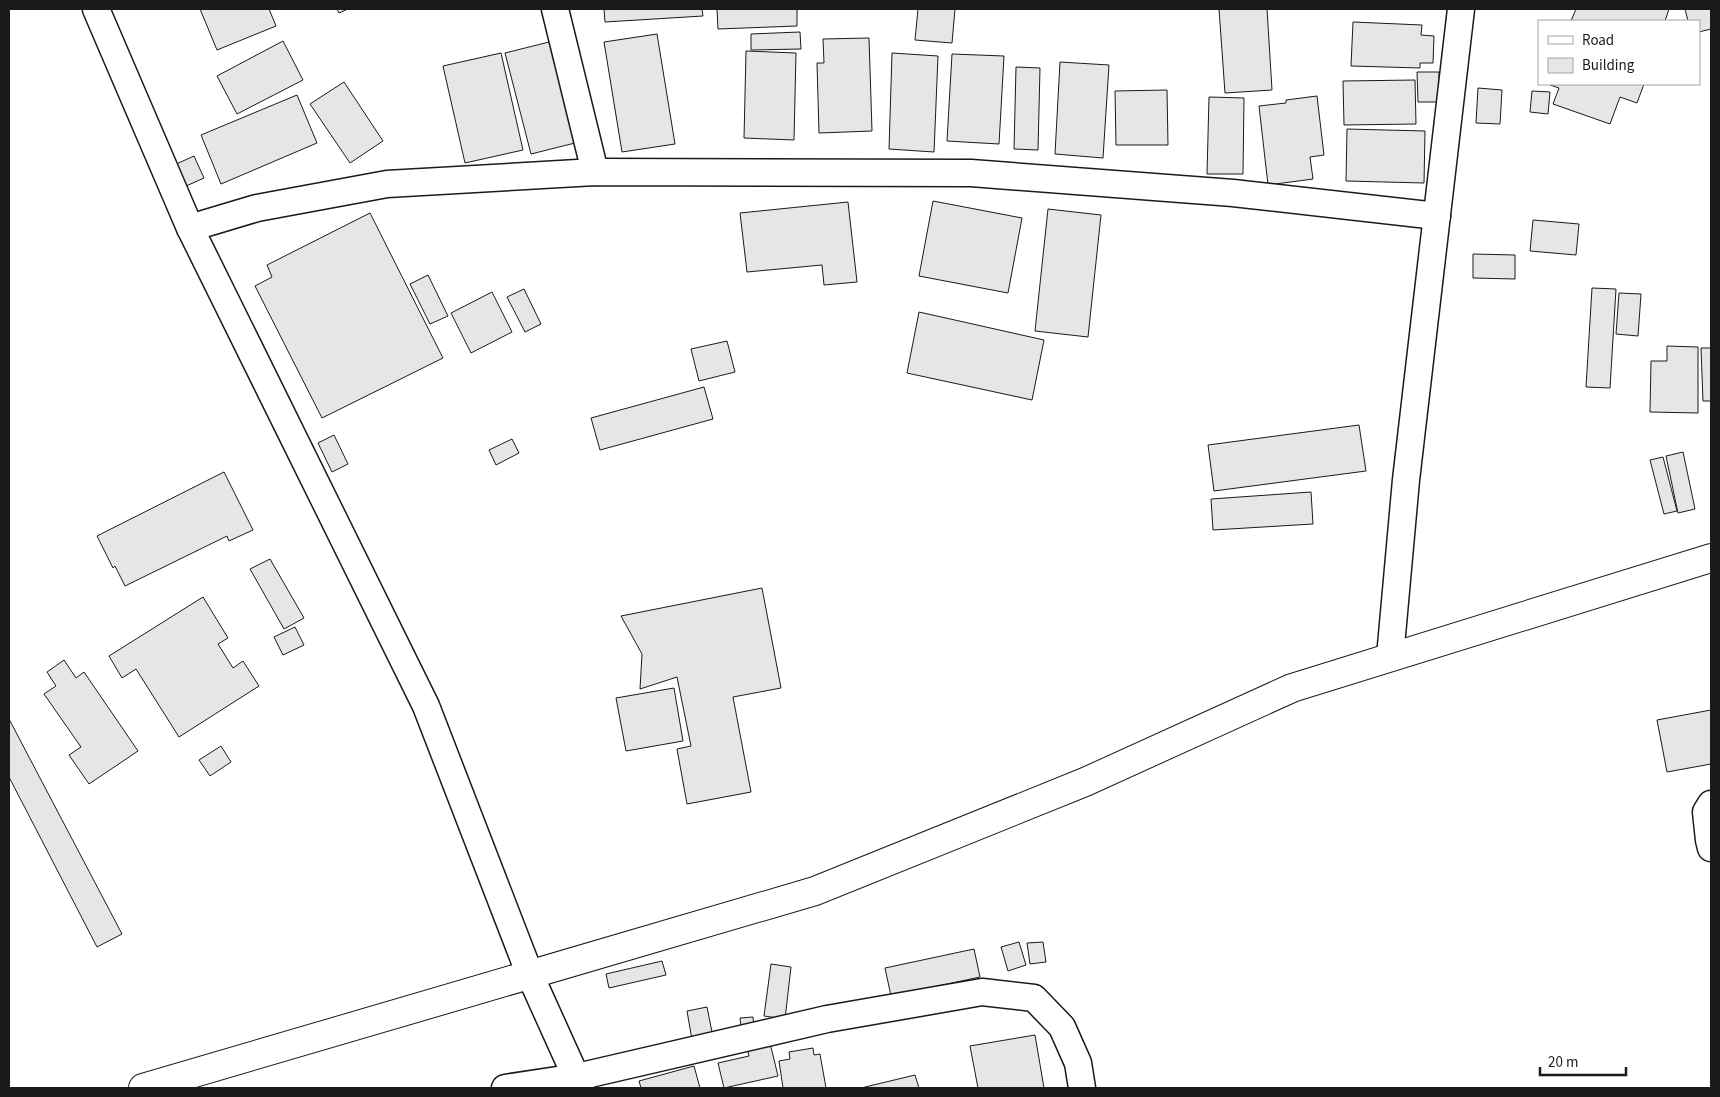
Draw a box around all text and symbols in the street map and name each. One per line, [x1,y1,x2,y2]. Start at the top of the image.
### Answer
legend [1538,20,1700,85]
text: Road [1582,30,1614,51]
text: Building [1582,55,1635,76]
scale bar [1540,1044,1626,1076]
text: 20 m [1548,1052,1578,1073]

